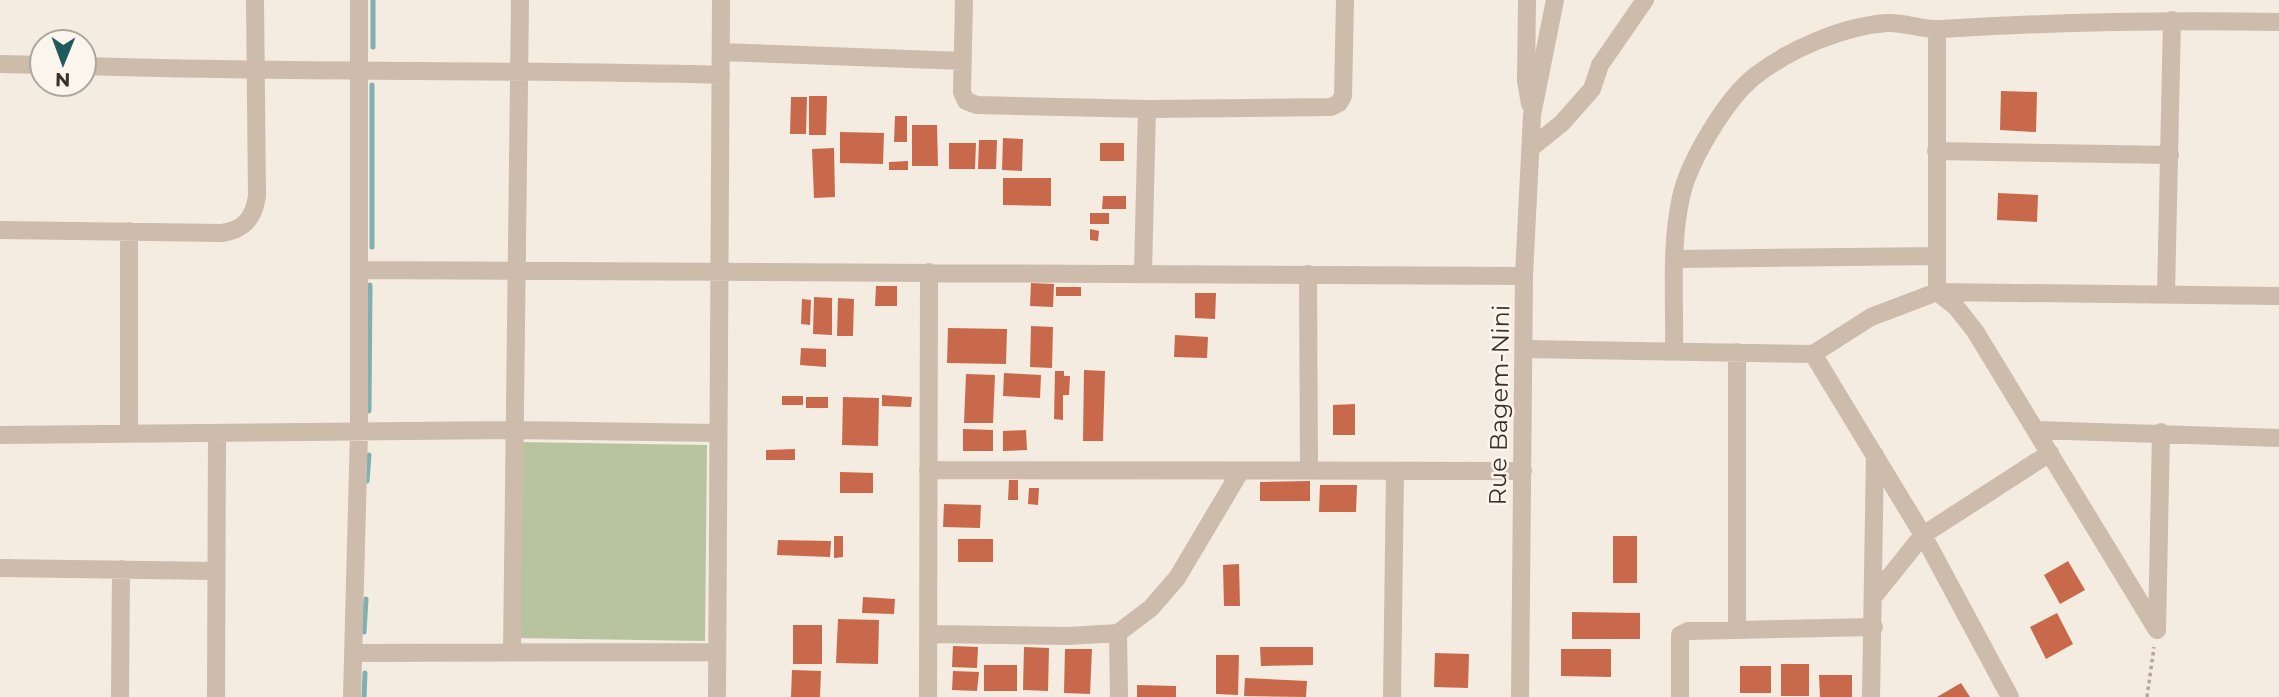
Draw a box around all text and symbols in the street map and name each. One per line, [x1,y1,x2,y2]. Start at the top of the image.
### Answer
north arrow [28,28,98,98]
text: N [55,68,71,91]
street label: Rue Bagem-Nini [1483,304,1515,506]

